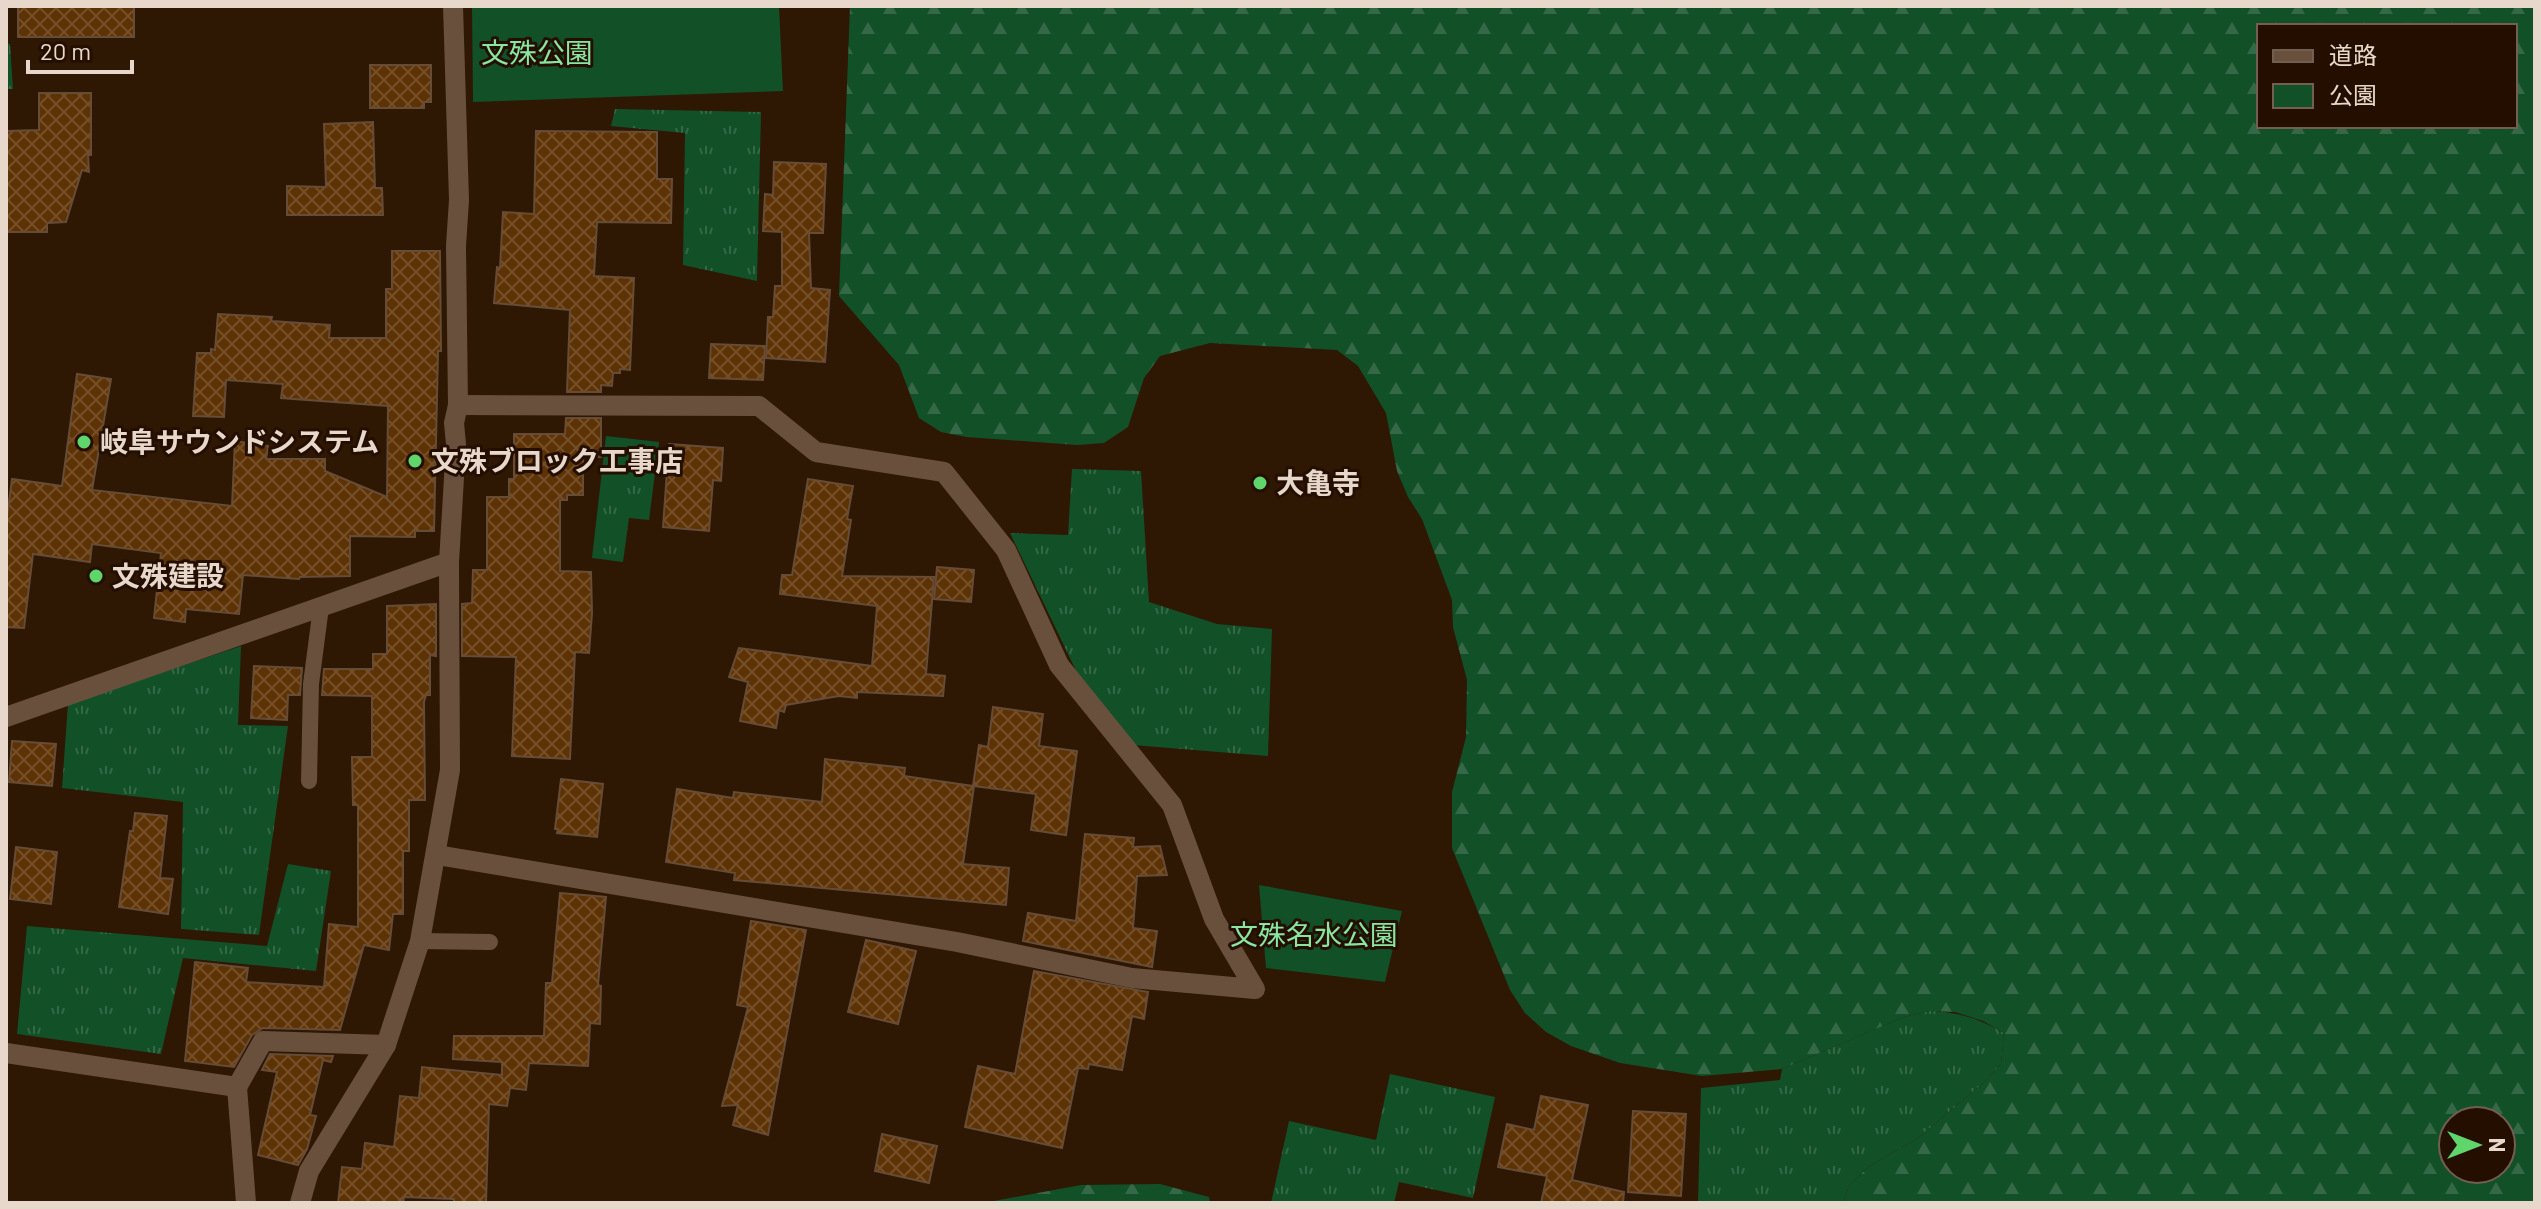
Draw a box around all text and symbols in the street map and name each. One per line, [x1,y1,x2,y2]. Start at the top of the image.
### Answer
scale bar [28,24,132,74]
legend [2257,24,2517,128]
park label: 文殊公園 [481,35,593,69]
text: 20 m [40,36,91,65]
text: 道路 [2329,40,2377,69]
text: 公園 [2329,80,2377,109]
place label: 岐阜サウンドシステム [100,424,379,458]
marker: 岐阜サウンドシステム [75,433,93,451]
place label: 文殊ブロック工事店 [431,443,683,477]
marker: 文殊ブロック工事店 [406,452,424,470]
place label: 大亀寺 [1276,465,1360,499]
marker: 大亀寺 [1251,474,1269,492]
place label: 文殊建設 [112,558,224,592]
marker: 文殊建設 [87,567,105,585]
park label: 文殊名水公園 [1230,917,1398,951]
north arrow [2437,1105,2517,1185]
text: N [2485,1138,2511,1152]

